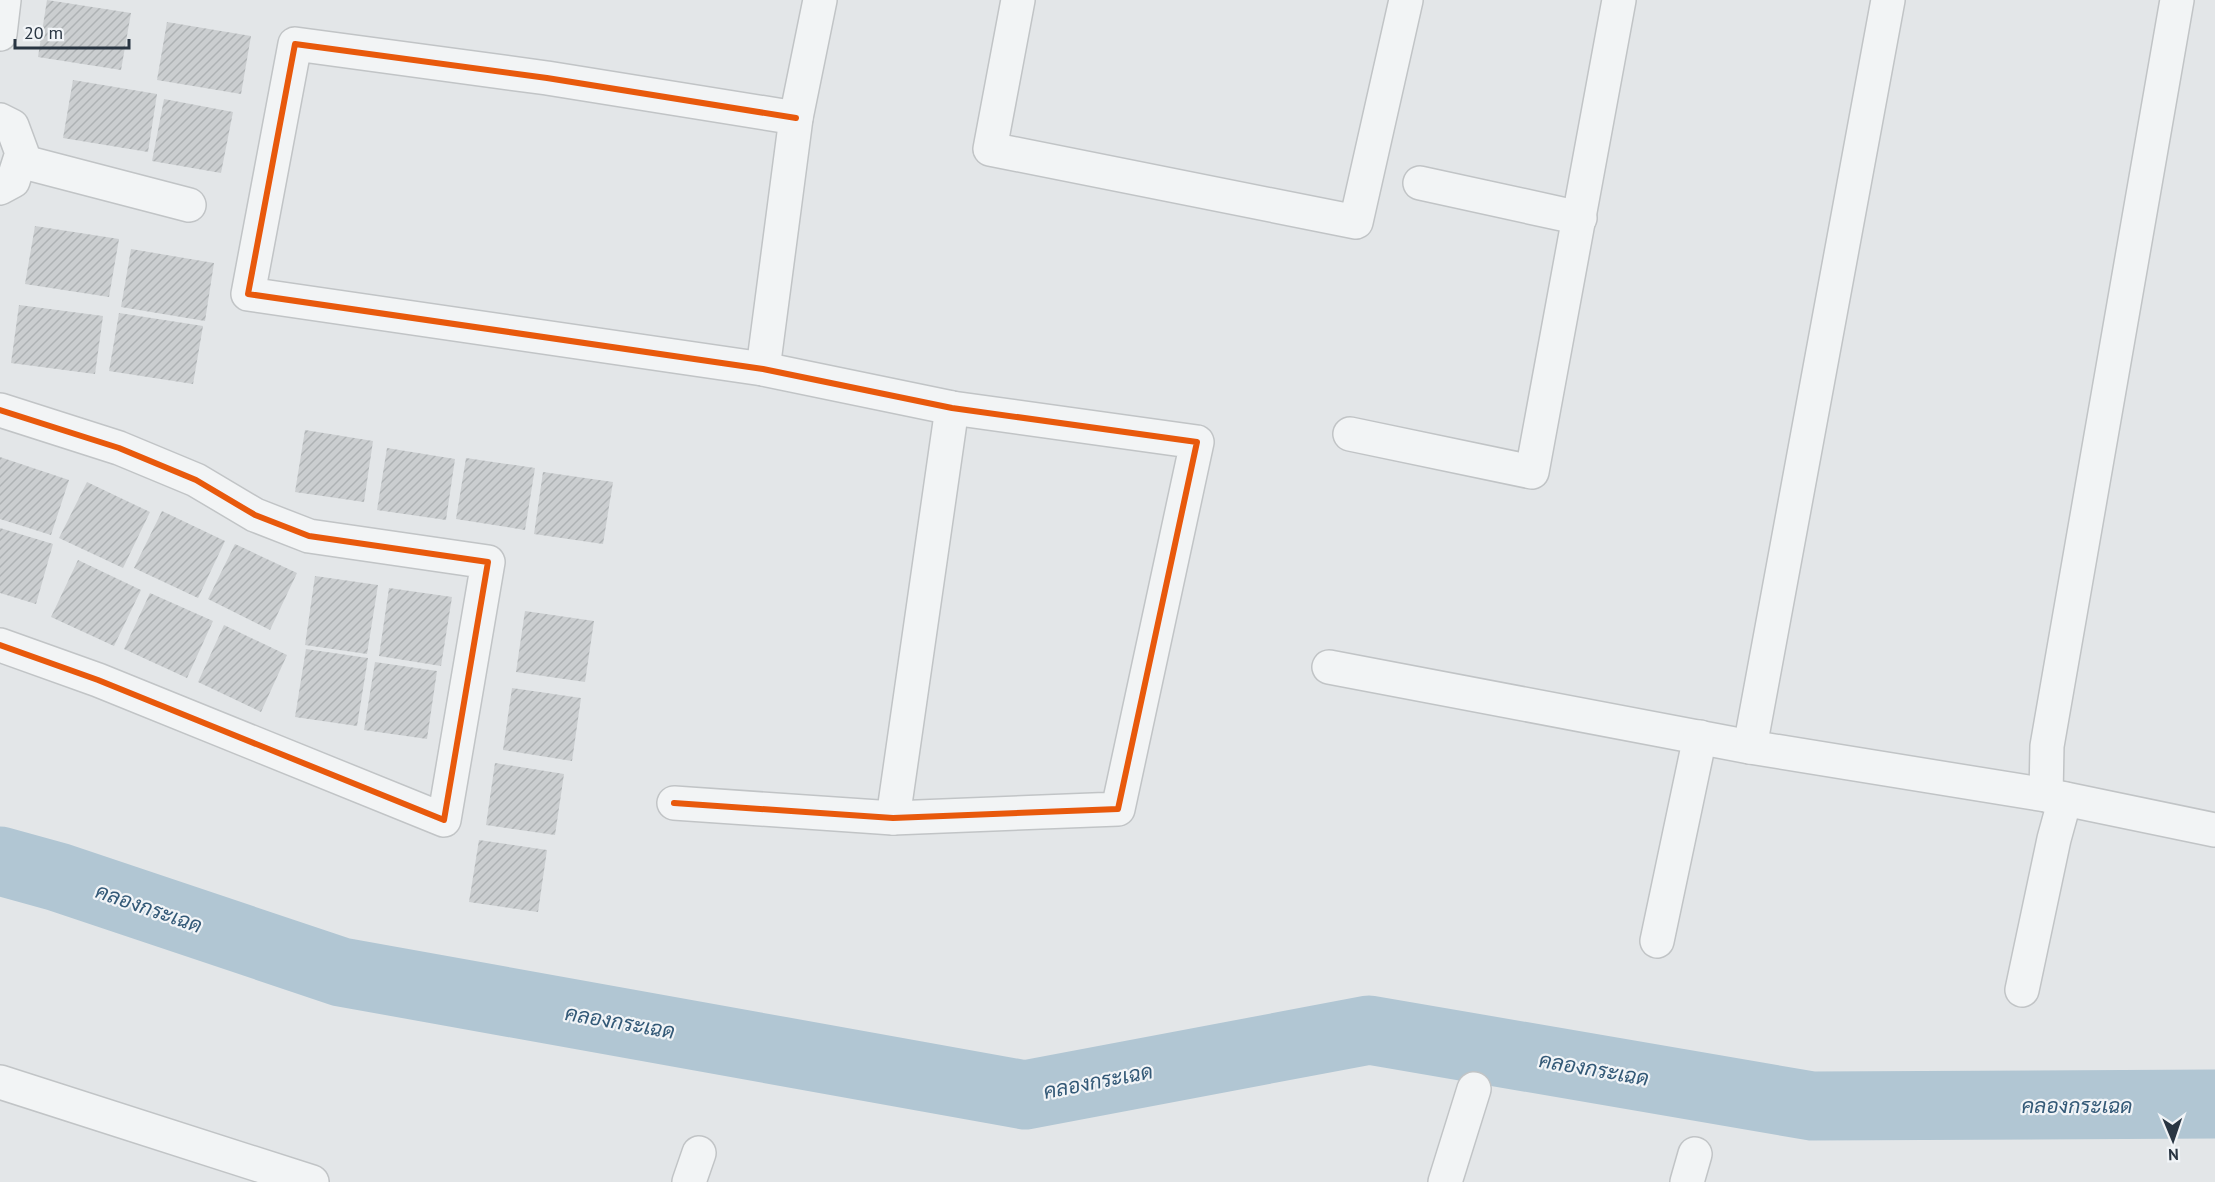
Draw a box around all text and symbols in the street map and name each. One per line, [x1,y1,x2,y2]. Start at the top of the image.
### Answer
scale bar [15,12,129,50]
text: 20 m [24,21,63,44]
water label: คลองกระเฉด [92,877,206,939]
water label: คลองกระเฉด [563,999,677,1045]
water label: คลองกระเฉด [1537,1046,1651,1092]
water label: คลองกระเฉด [1041,1057,1155,1105]
water label: คลองกระเฉด [2021,1092,2133,1119]
north arrow [2143,1110,2203,1170]
text: N [2168,1145,2179,1165]

